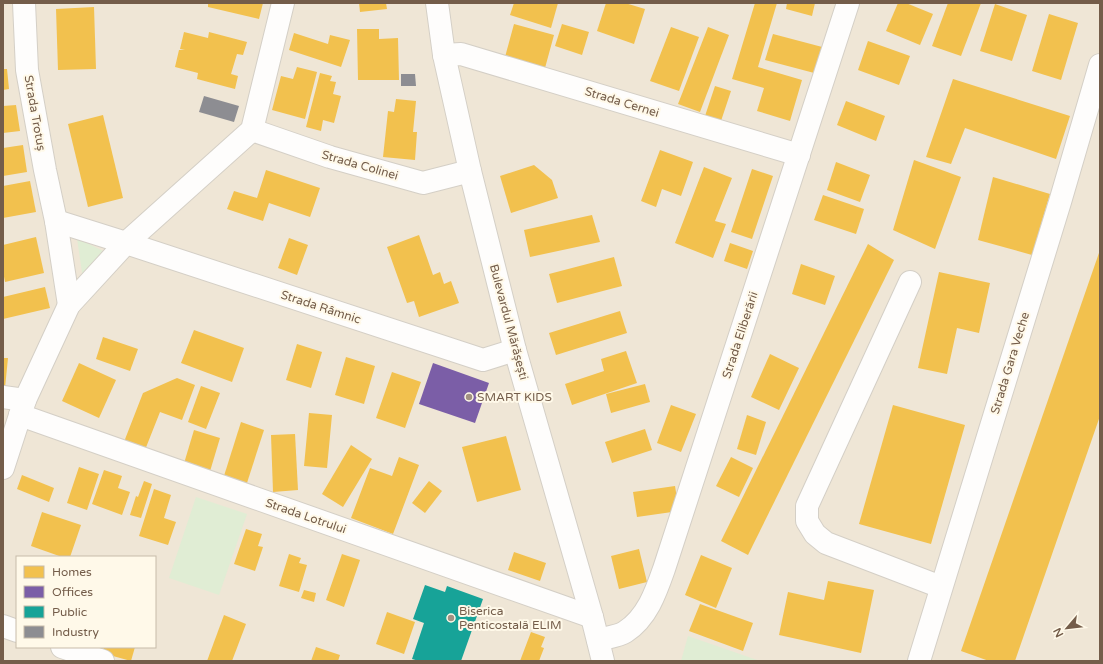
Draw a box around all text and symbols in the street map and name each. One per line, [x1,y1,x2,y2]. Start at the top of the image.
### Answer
street label: Strada Trotuș [21,74,49,152]
street label: Strada Cernei [583,84,661,120]
street label: Strada Colinei [320,147,400,183]
street label: Bulevardul Mărășești [487,263,531,381]
street label: Strada Râmnic [279,287,363,327]
street label: Strada Eliberării [719,290,761,380]
street label: Strada Gara Veche [988,310,1032,416]
place label: SMART KIDS [477,390,552,404]
marker: SMART KIDS [464,392,474,402]
street label: Strada Lotrului [264,496,348,536]
legend [16,556,156,648]
text: Homes [52,565,92,579]
text: Offices [52,585,93,599]
place label: Biserica Penticostală ELIM [459,604,562,632]
text: Public [52,605,87,619]
north arrow [1047,608,1087,648]
marker: Biserica Penticostală ELIM [446,613,456,623]
text: Industry [52,625,99,639]
text: N [1051,626,1066,639]

